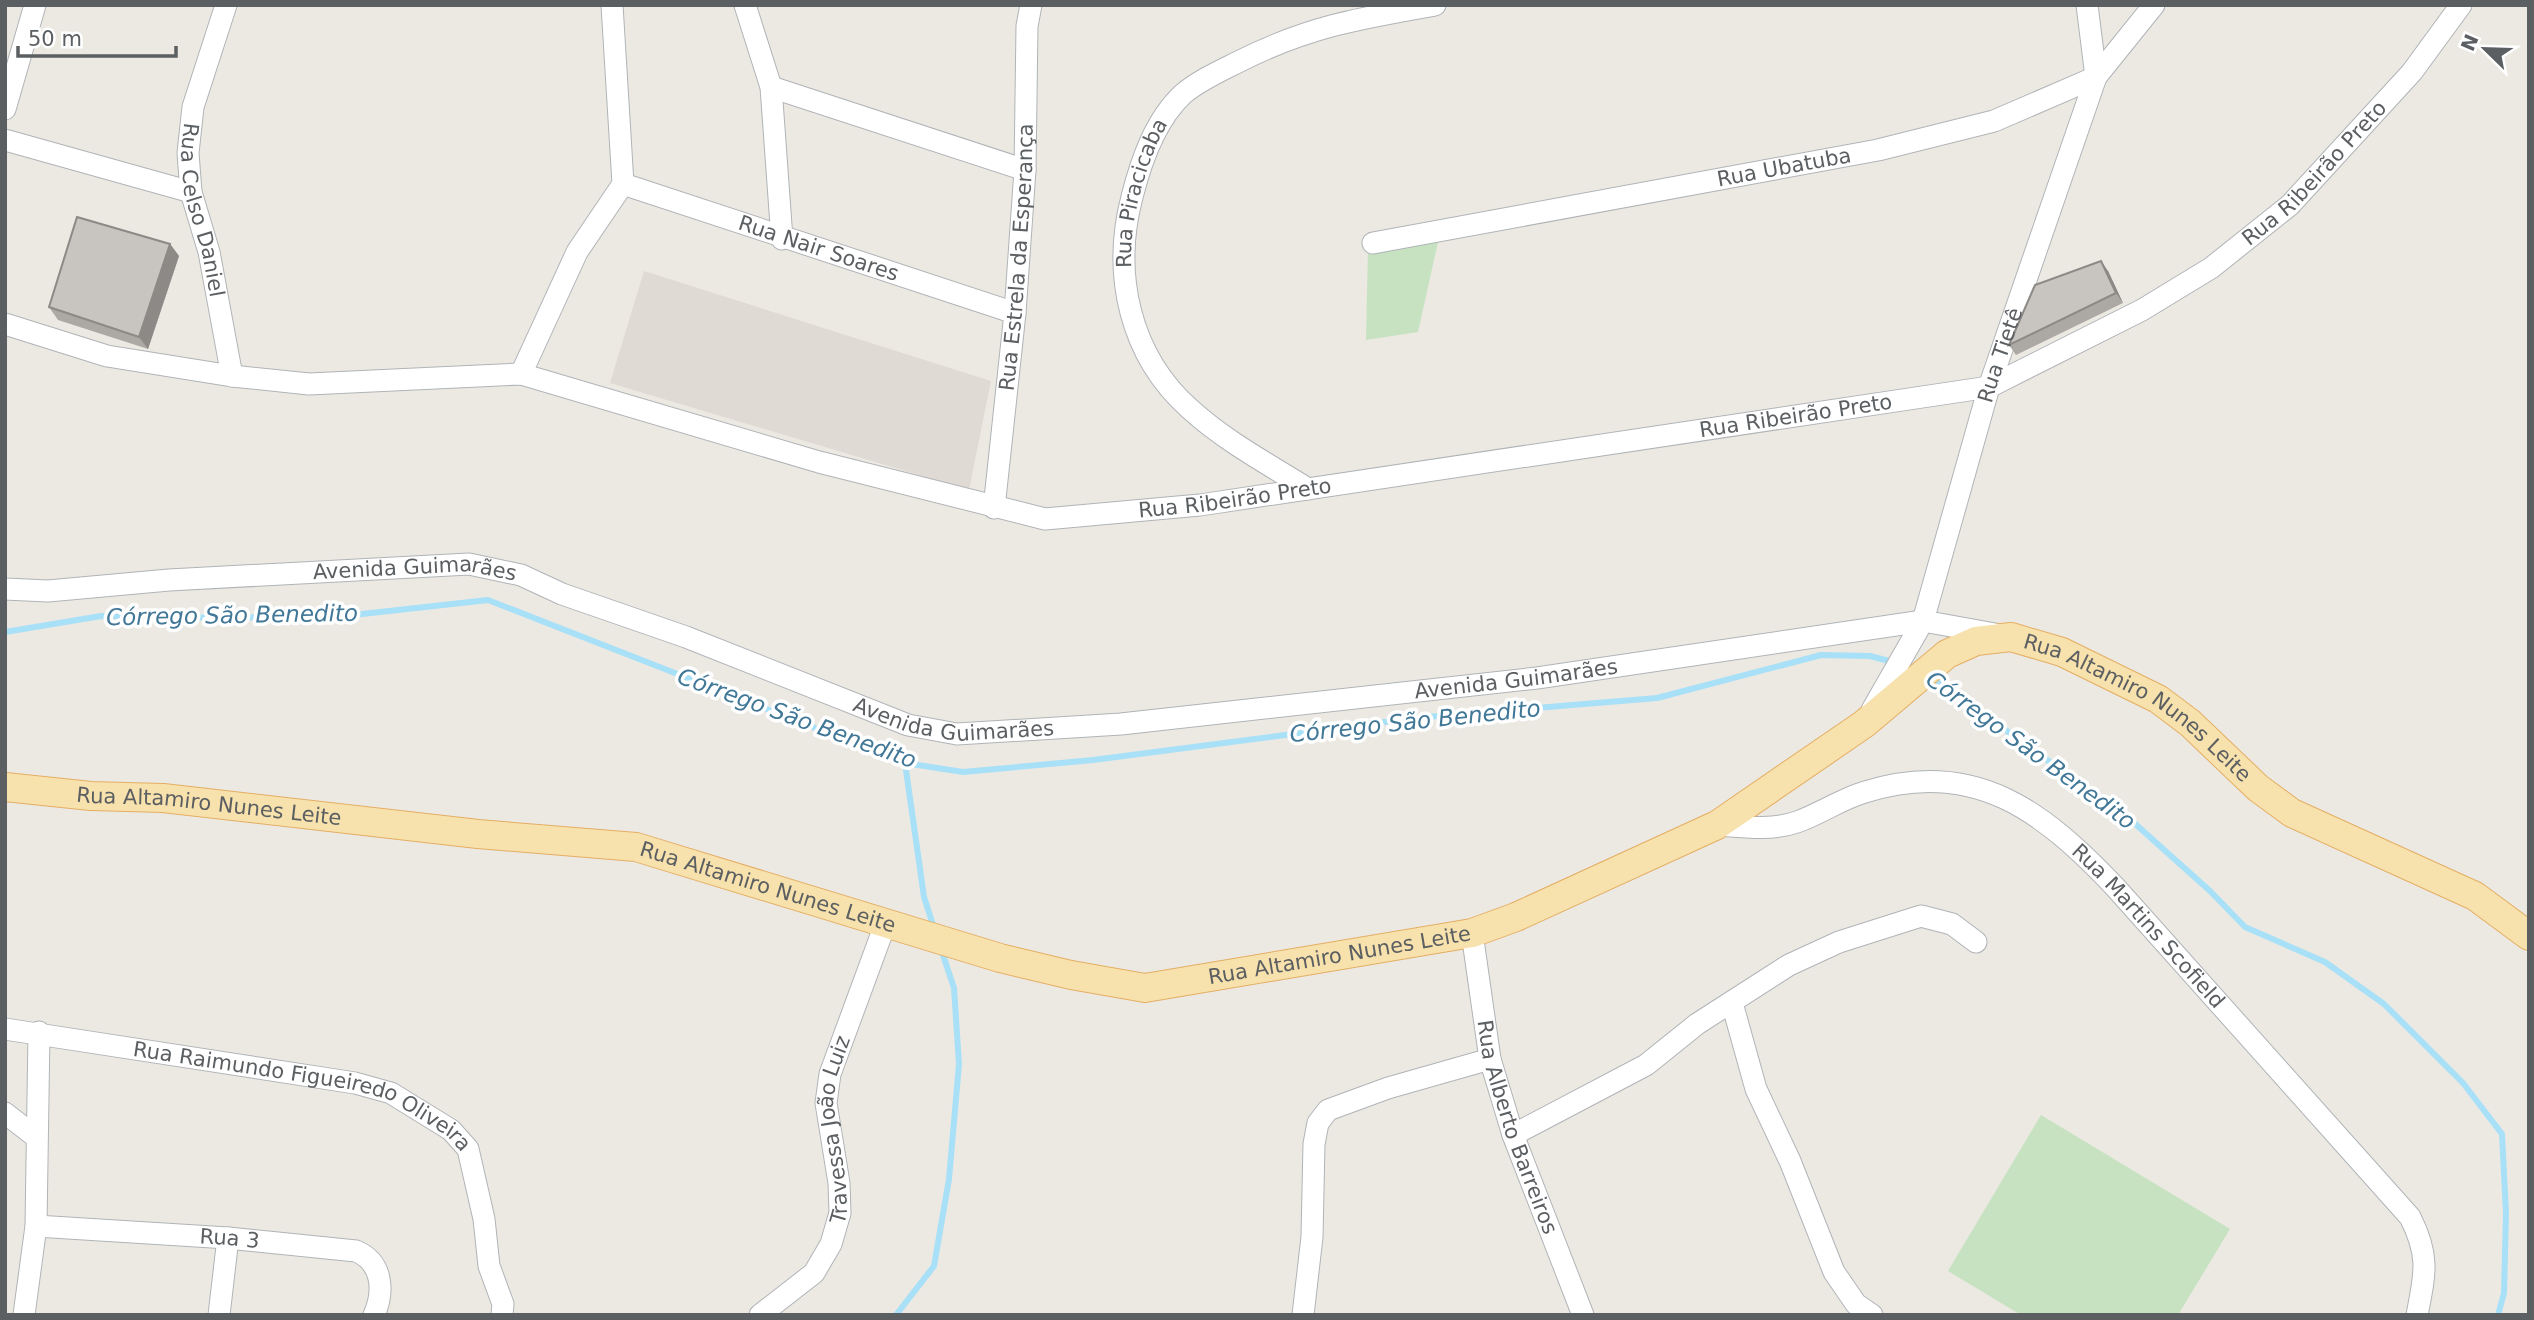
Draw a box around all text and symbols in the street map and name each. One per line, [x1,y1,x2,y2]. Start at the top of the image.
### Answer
scale bar [18,14,175,58]
north arrow [2450,14,2520,84]
text: 50 m [28,27,82,51]
text: N [2456,31,2483,54]
street label: Rua Ribeirão Preto [2237,96,2391,250]
street label: Rua Piracicaba [1112,114,1172,268]
street label: Rua Celso Daniel [176,122,229,299]
street label: Rua Estrela da Esperança [995,123,1038,392]
street label: Rua Ubatuba [1715,143,1853,191]
street label: Rua Nair Soares [735,211,902,286]
street label: Rua Tietê [1973,305,2027,405]
street label: Rua Ribeirão Preto [1698,390,1894,442]
street label: Rua Ribeirão Preto [1137,473,1333,523]
street label: Avenida Guimarães [312,552,519,586]
water label: Córrego São Benedito [106,600,358,630]
street label: Rua Altamiro Nunes Leite [2021,629,2256,787]
street label: Avenida Guimarães [1413,654,1619,703]
water label: Córrego São Benedito [674,663,920,773]
water label: Córrego São Benedito [1921,665,2141,835]
street label: Avenida Guimarães [850,693,1055,746]
water label: Córrego São Benedito [1288,695,1542,747]
street label: Rua Altamiro Nunes Leite [75,783,343,830]
street label: Rua Altamiro Nunes Leite [637,837,899,938]
street label: Rua Martins Scofield [2067,839,2230,1013]
street label: Rua Altamiro Nunes Leite [1206,921,1473,989]
street label: Rua Alberto Barreiros [1473,1018,1562,1237]
street label: Travessa João Luiz [813,1032,855,1228]
street label: Rua Raimundo Figueiredo Oliveira [132,1037,476,1156]
street label: Rua 3 [199,1224,261,1253]

